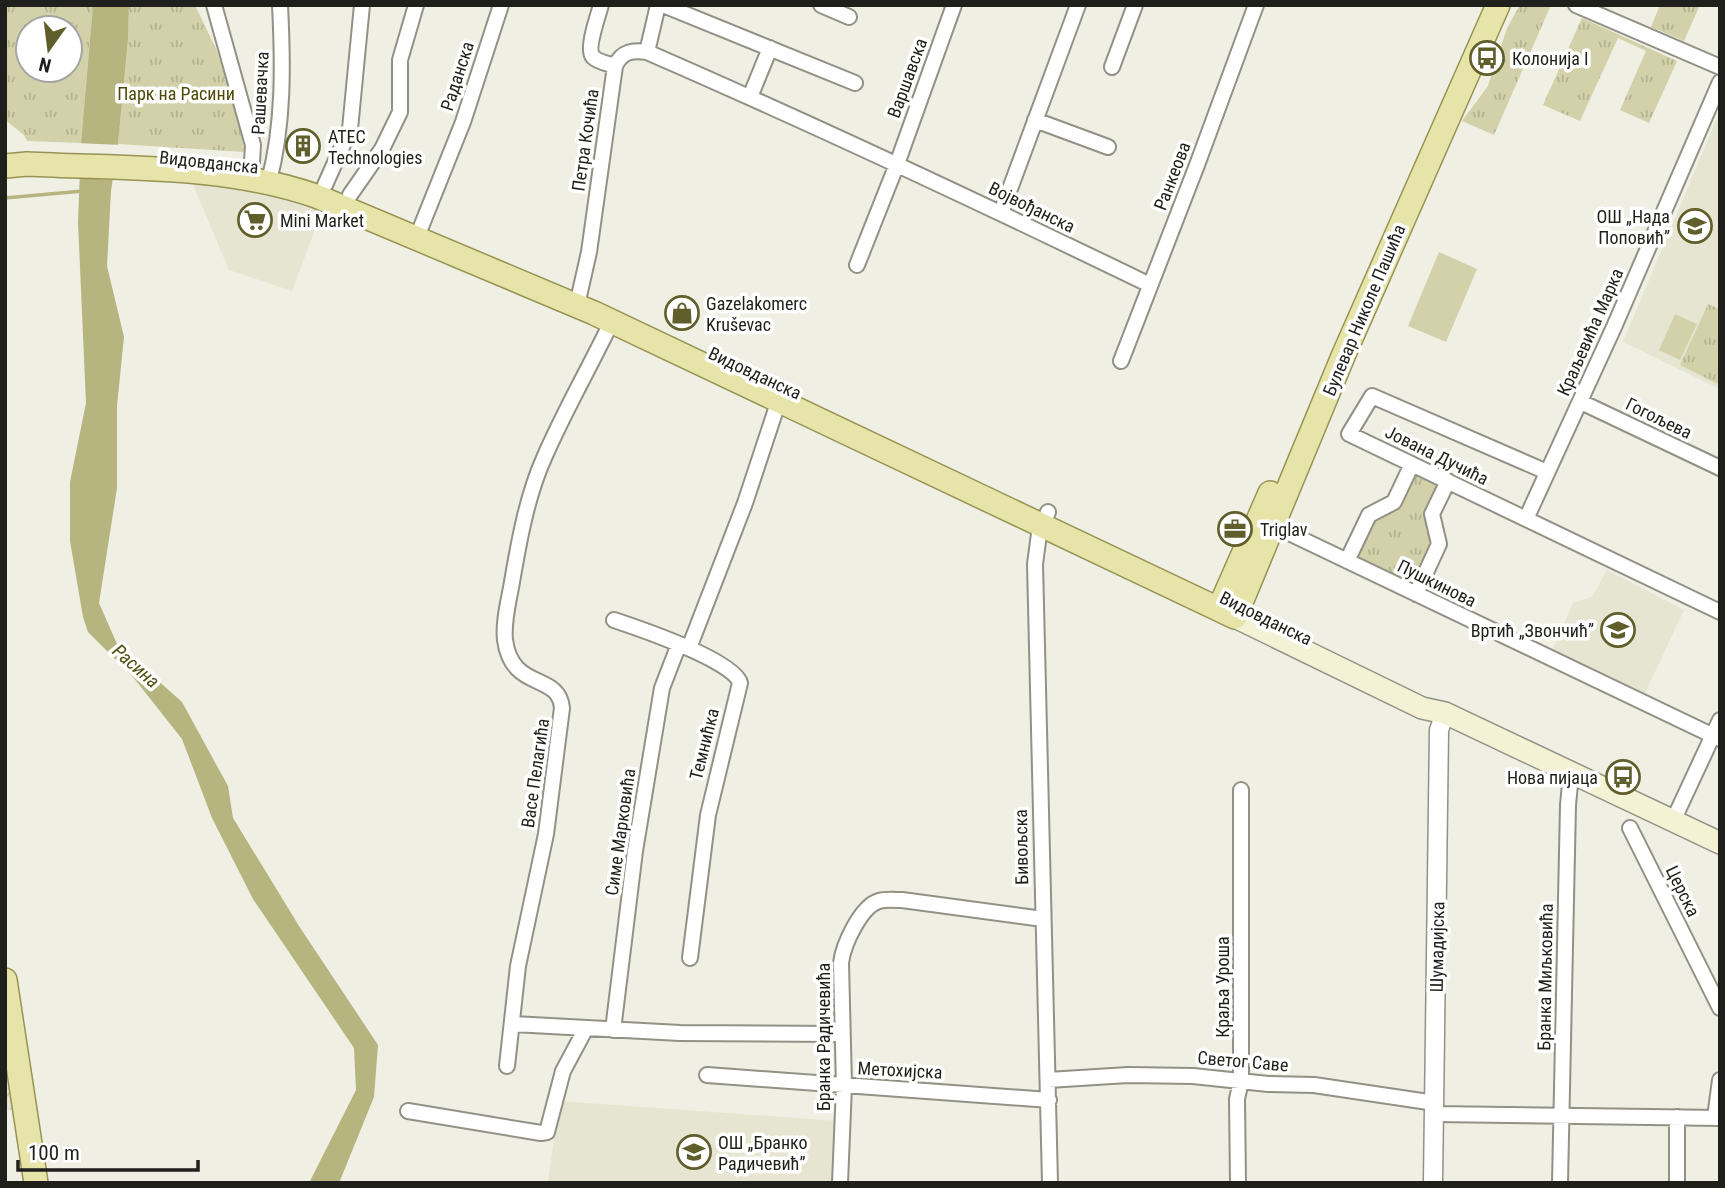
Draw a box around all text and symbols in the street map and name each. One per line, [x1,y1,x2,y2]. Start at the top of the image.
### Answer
north arrow [14,14,84,84]
street label: Варшавска [883,35,931,121]
street label: Раданска [436,39,478,113]
bus stop icon: Колонија I [1468,39,1506,77]
place label: Колонија I [1512,48,1589,69]
street label: Рашевачка [247,51,273,135]
text: N [37,52,53,78]
park label: Парк на Расини [117,83,235,104]
street label: Петра Кочића [567,87,603,193]
place label: ATEC Technologies [328,126,423,168]
building icon: ATEC Technologies [284,127,322,165]
street label: Ранкеова [1149,139,1195,213]
street label: Видовданска [158,146,260,178]
street label: Војвођанска [986,177,1078,237]
supermarket icon: Mini Market [236,201,274,239]
place label: ОШ „Нада Поповић” [1596,206,1670,248]
school or university icon: ОШ „Нада Поповић” [1676,207,1714,245]
place label: Mini Market [280,210,364,231]
street label: Булевар Николе Пашића [1318,221,1410,399]
street label: Краљевића Марка [1552,265,1628,399]
place label: Gazelakomerc Kruševac [706,293,807,335]
shop icon: Gazelakomerc Kruševac [663,294,701,332]
street label: Видовданска [705,342,805,404]
street label: Гогољева [1623,393,1695,443]
street label: Јована Дучића [1382,421,1492,489]
office icon: Triglav [1216,510,1254,548]
place label: Triglav [1260,519,1308,540]
street label: Пушкинова [1394,555,1480,611]
street label: Видовданска [1217,587,1315,649]
school or university icon: Вртић „Звончић” [1599,611,1637,649]
place label: Вртић „Звончић” [1471,620,1594,641]
water label: Расина [108,639,164,693]
street label: Темнићка [685,706,723,782]
street label: Васе Пелагића [517,717,553,829]
bus stop icon: Нова пијаца [1604,758,1642,796]
street label: Симе Марковића [601,767,639,897]
place label: Нова пијаца [1507,767,1598,788]
street label: Бивољска [1010,809,1032,885]
street label: Церска [1662,862,1704,920]
street label: Шумадијска [1426,901,1448,993]
street label: Бранка Миљковића [1533,903,1557,1051]
street label: Краља Уроша [1212,936,1233,1038]
street label: Бранка Радичевића [813,963,834,1111]
street label: Светог Саве [1197,1047,1289,1075]
street label: Метохијска [857,1057,943,1083]
scale bar [18,1128,198,1172]
place label: ОШ „Бранко Радичевић” [718,1132,808,1174]
school or university icon: ОШ „Бранко Радичевић” [675,1133,713,1171]
text: 100 m [28,1141,80,1165]

